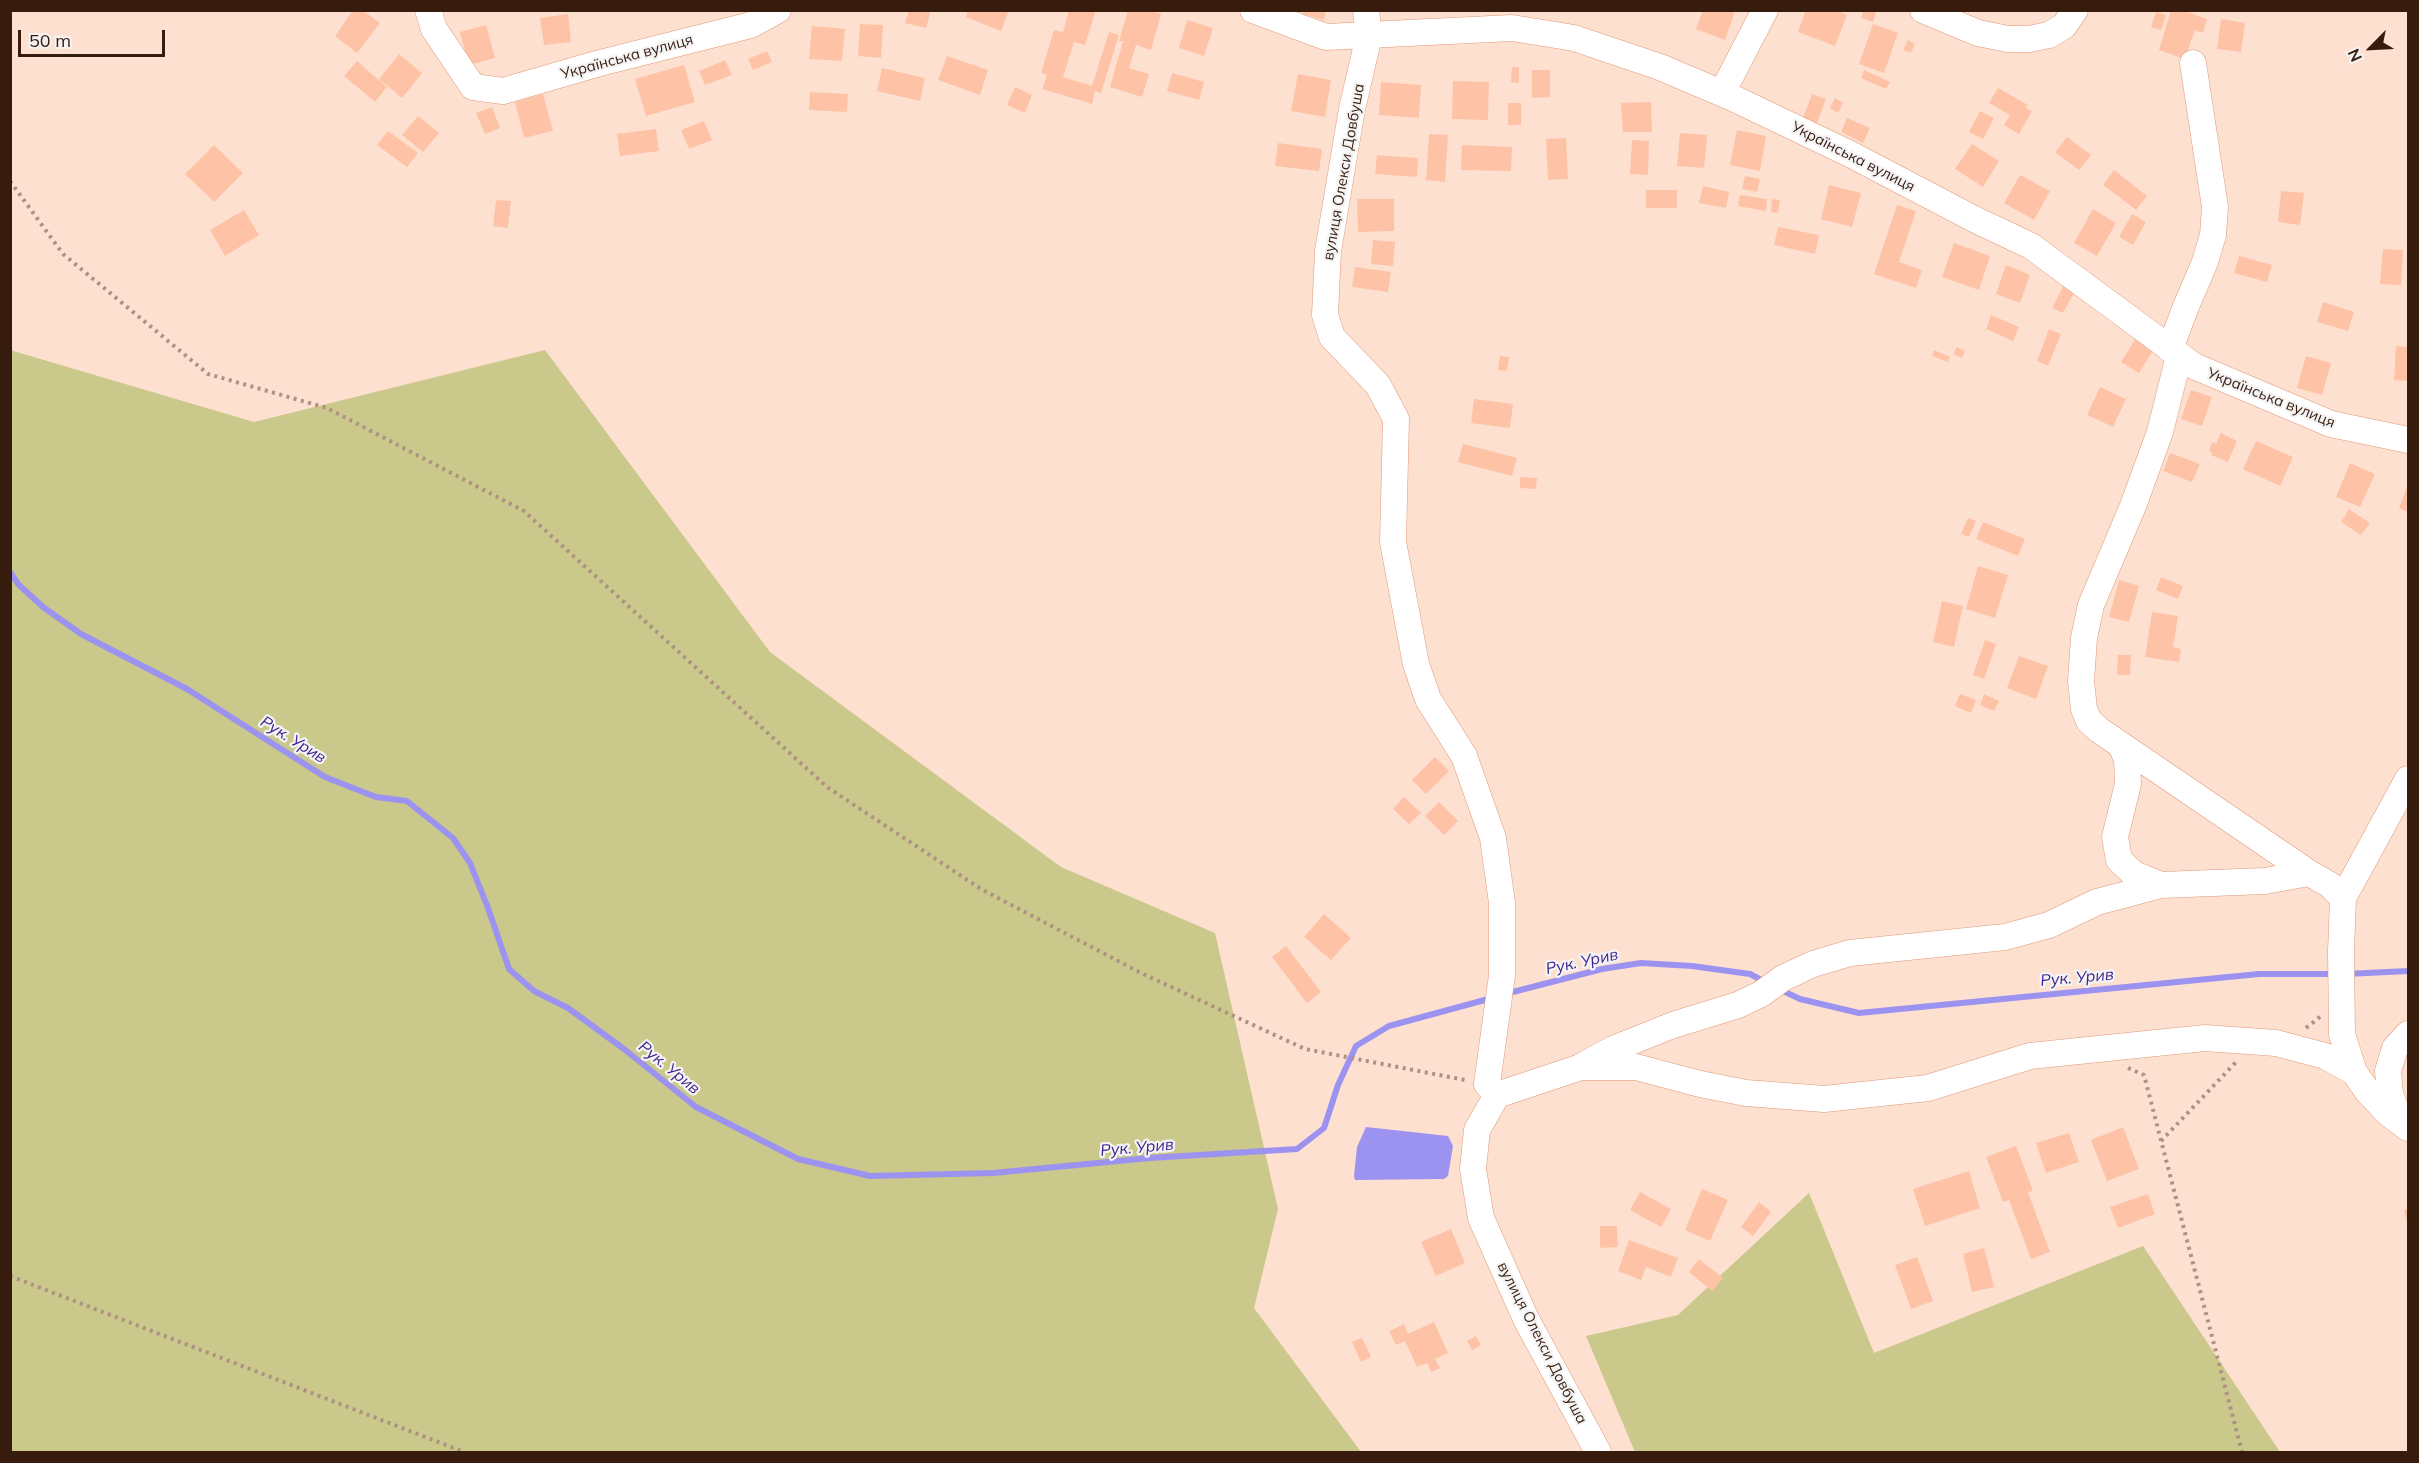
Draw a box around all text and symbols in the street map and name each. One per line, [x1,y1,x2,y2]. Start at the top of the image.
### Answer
scale bar [21,18,168,56]
north arrow [2341,18,2401,78]
text: 50 m [29,29,71,52]
street label: Українська вулиця [559,31,695,83]
text: N [2343,46,2366,65]
street label: вулиця Олекси Довбуша [1320,82,1368,262]
street label: Українська вулиця [1788,118,1918,196]
street label: Українська вулиця [2204,364,2338,432]
water label: Рук. Урив [257,712,329,768]
water label: Рук. Урив [1544,945,1620,979]
water label: Рук. Урив [2040,965,2114,991]
water label: Рук. Урив [634,1037,704,1099]
water label: Рук. Урив [1100,1135,1174,1161]
street label: вулиця Олекси Довбуша [1493,1259,1591,1427]

